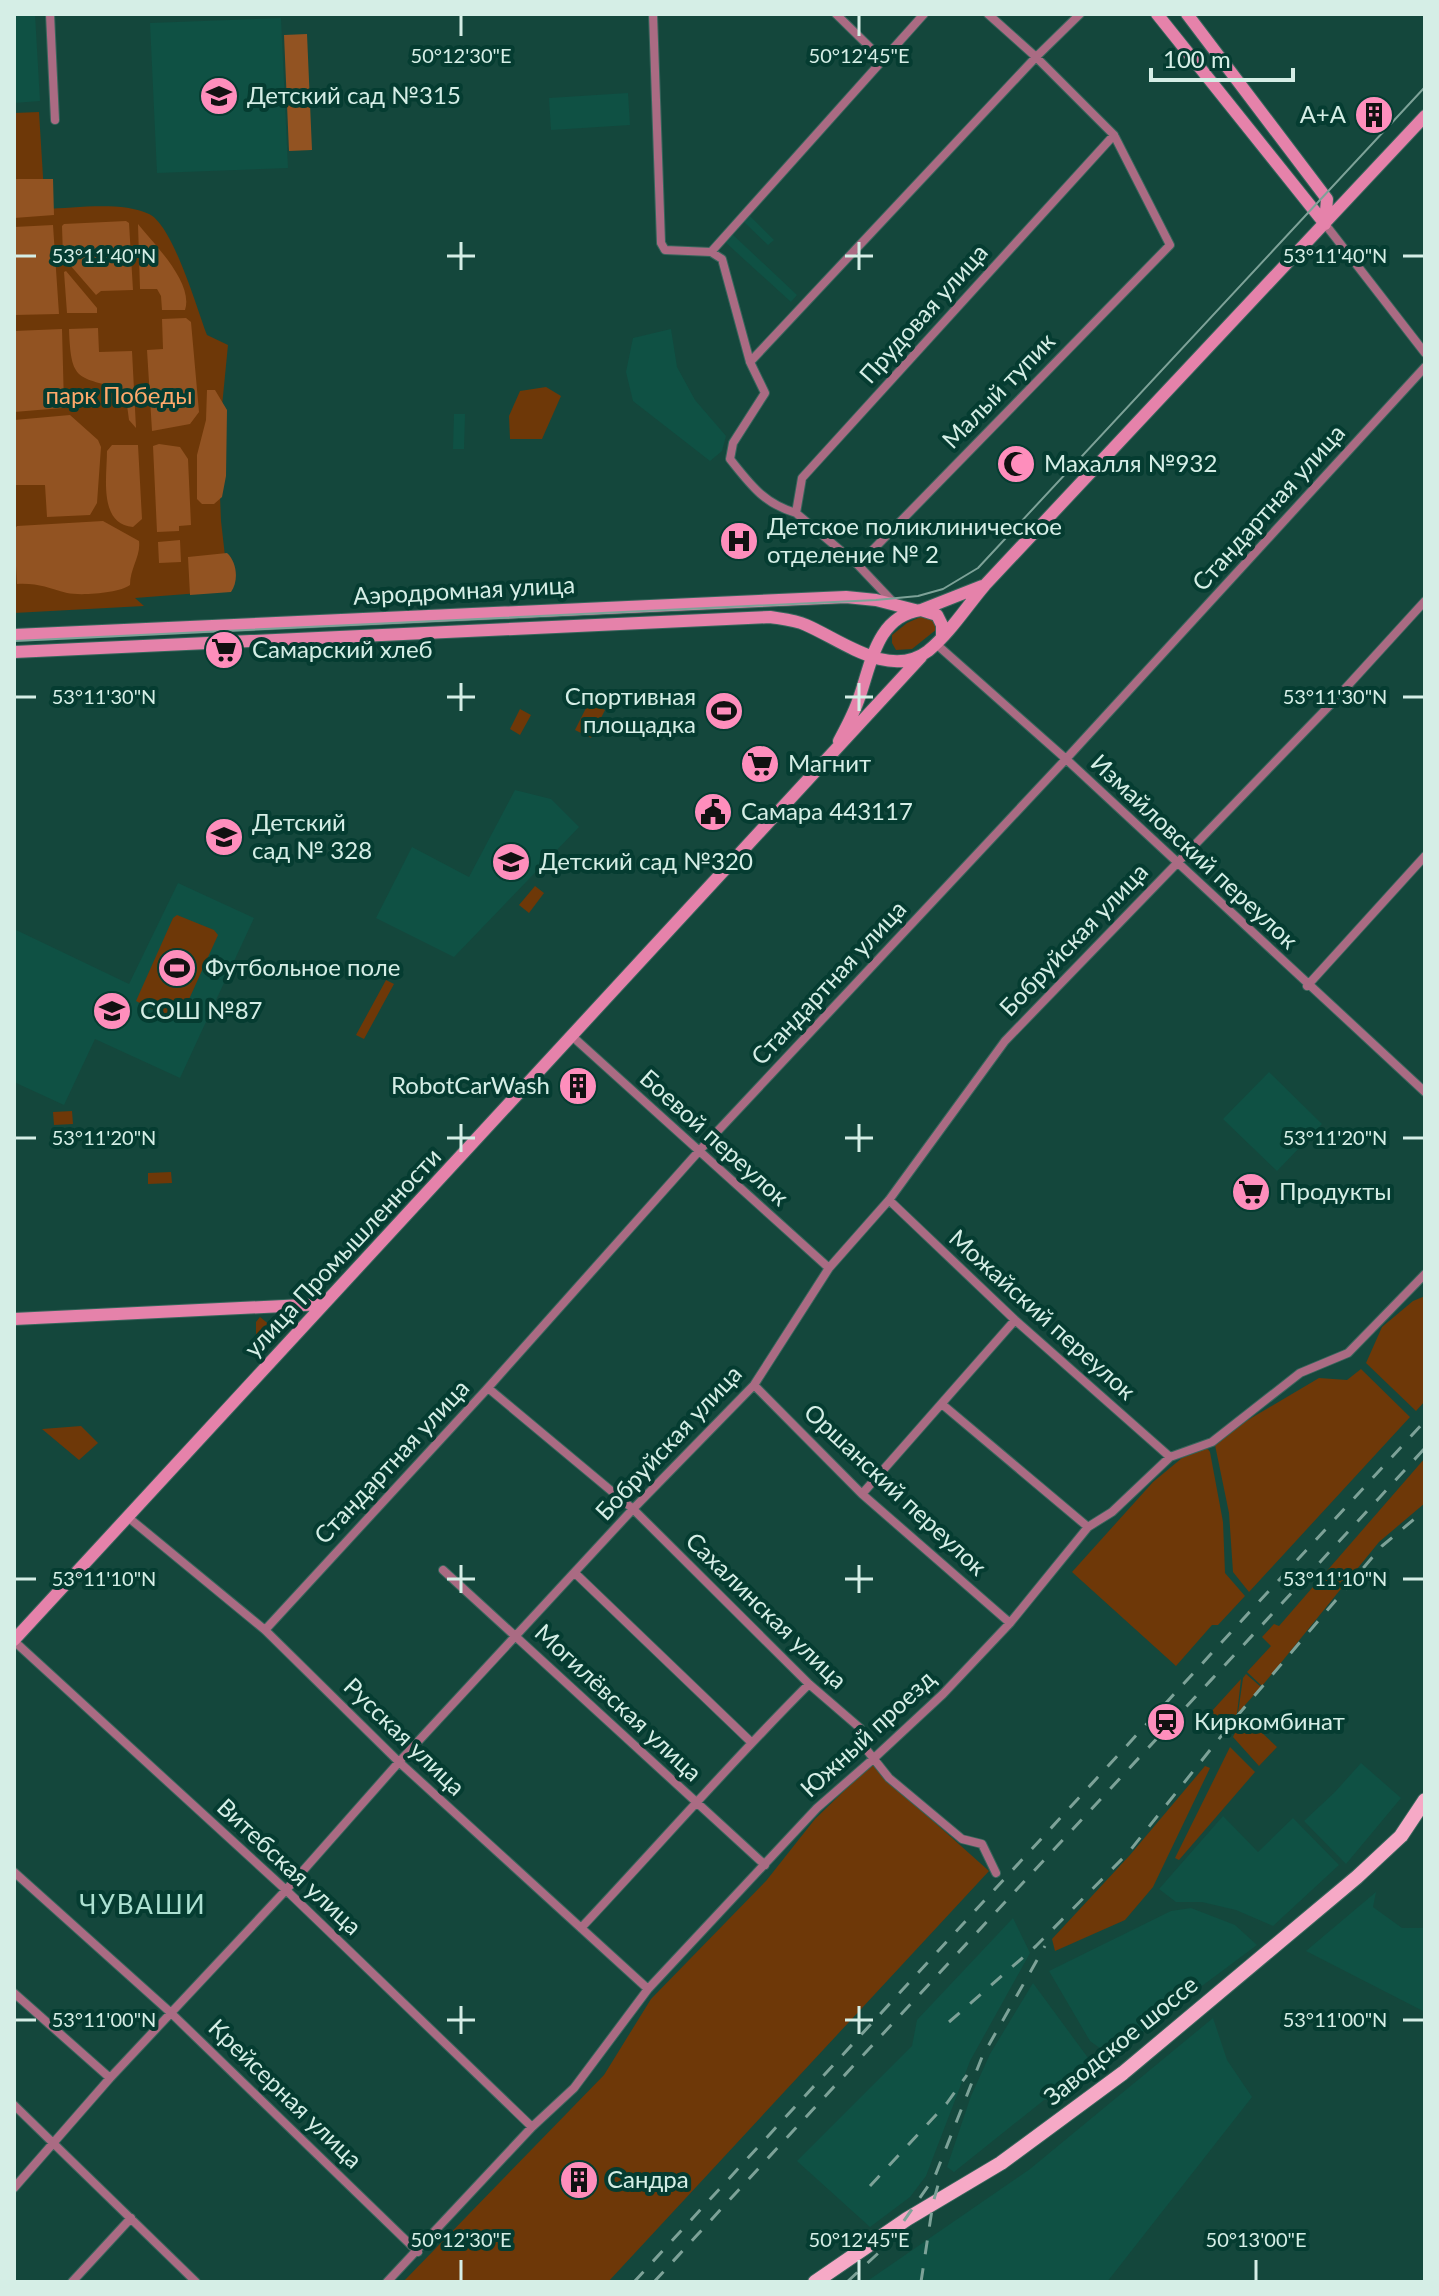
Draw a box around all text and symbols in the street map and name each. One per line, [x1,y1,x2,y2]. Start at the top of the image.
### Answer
scale bar [1151,32,1293,82]
text: 50°12'30"E [411,43,511,67]
text: 50°12'45"E [809,43,909,67]
text: 100 m [1163,44,1231,73]
school or university icon: Детский сад №315 [198,75,240,117]
place label: Детский сад №315 [247,80,461,109]
building icon: А+A [1353,94,1395,136]
place label: А+A [1300,99,1347,128]
street label: Прудовая улица [853,237,993,389]
text: 53°11'40"N [52,243,156,267]
text: 53°11'40"N [1283,243,1387,267]
street label: Малый тупик [936,326,1061,454]
park label: парк Победы [45,380,193,409]
street label: Стандартная улица [1186,418,1350,596]
mosque icon: Махалля №932 [995,443,1037,485]
place label: Махалля №932 [1044,448,1217,477]
place label: Детское поликлиническое отделение № 2 [767,511,1062,568]
hospital icon: Детское поликлиническое отделение № 2 [718,520,760,562]
street label: Аэродромная улица [352,569,576,610]
supermarket icon: Самарский хлеб [203,629,245,671]
place label: Самарский хлеб [252,634,433,663]
place label: Спортивная площадка [565,681,696,738]
text: 53°11'30"N [52,684,156,708]
text: 53°11'30"N [1283,684,1387,708]
sports icon: Спортивная площадка [703,690,745,732]
supermarket icon: Магнит [739,743,781,785]
place label: Магнит [788,748,871,777]
street label: Измайловский переулок [1086,748,1305,955]
public building icon: Самара 443117 [692,791,734,833]
place label: Самара 443117 [741,796,913,825]
place label: Детский сад № 328 [252,807,372,864]
school or university icon: Детский сад № 328 [203,816,245,858]
school or university icon: Детский сад №320 [490,841,532,883]
place label: Детский сад №320 [539,846,753,875]
street label: Бобруйская улица [993,857,1153,1021]
street label: Стандартная улица [744,894,911,1070]
sports icon: Футбольное поле [156,947,198,989]
place label: Футбольное поле [205,952,401,981]
school or university icon: СОШ №87 [91,990,133,1032]
place label: СОШ №87 [140,995,263,1024]
street label: Боевой переулок [635,1063,796,1212]
building icon: RobotCarWash [557,1065,599,1107]
place label: RobotCarWash [391,1070,550,1099]
text: 53°11'20"N [52,1125,156,1149]
text: 53°11'20"N [1283,1125,1387,1149]
street label: улица Промышленности [238,1142,446,1362]
supermarket icon: Продукты [1230,1171,1272,1213]
place label: Продукты [1279,1176,1392,1205]
street label: Можайский переулок [944,1223,1143,1406]
street label: Бобруйская улица [589,1359,747,1525]
street label: Стандартная улица [307,1373,474,1549]
street label: Оршанский переулок [799,1397,994,1581]
street label: Сахалинская улица [681,1526,854,1694]
text: 53°11'10"N [52,1566,156,1590]
text: 53°11'10"N [1283,1566,1387,1590]
street label: Могилёвская улица [530,1617,708,1787]
street label: Южный проезд [794,1663,940,1803]
street label: Русская улица [338,1671,472,1801]
station icon: Киркомбинат [1145,1701,1187,1743]
place label: Киркомбинат [1194,1706,1345,1735]
street label: Витебская улица [212,1792,368,1940]
district label: ЧУВАШИ [79,1888,207,1920]
street label: Заводское шоссе [1037,1969,1203,2111]
text: 53°11'00"N [52,2007,156,2031]
text: 53°11'00"N [1283,2007,1387,2031]
street label: Крейсерная улица [203,2012,369,2174]
building icon: Сандра [558,2159,600,2201]
place label: Сандра [607,2164,689,2193]
text: 50°12'30"E [411,2227,511,2251]
text: 50°12'45"E [809,2227,909,2251]
text: 50°13'00"E [1206,2227,1306,2251]

